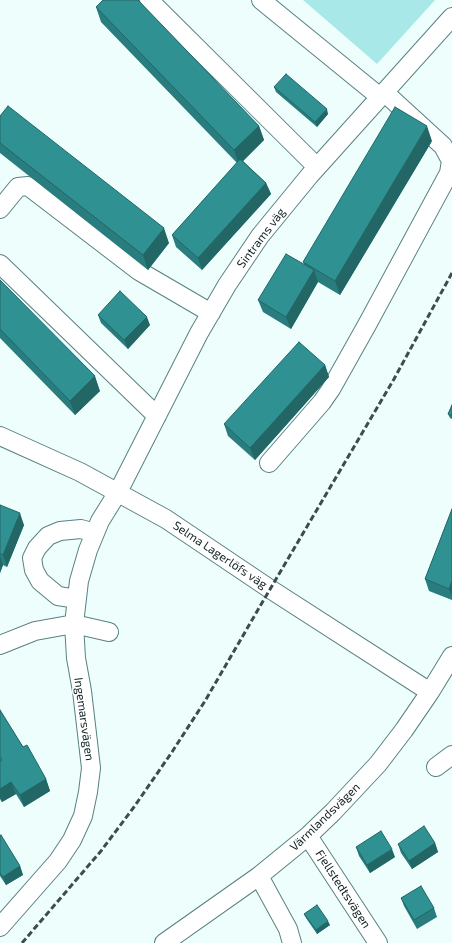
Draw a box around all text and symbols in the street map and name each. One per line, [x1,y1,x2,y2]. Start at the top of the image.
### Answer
street label: Sintrams väg [234,205,288,271]
street label: Selma Lagerlöfs väg [170,518,270,592]
street label: Ingemarsvägen [71,676,97,762]
street label: Värmlandsvägen [287,780,363,854]
street label: Fjellstedtsvägen [312,847,374,931]

